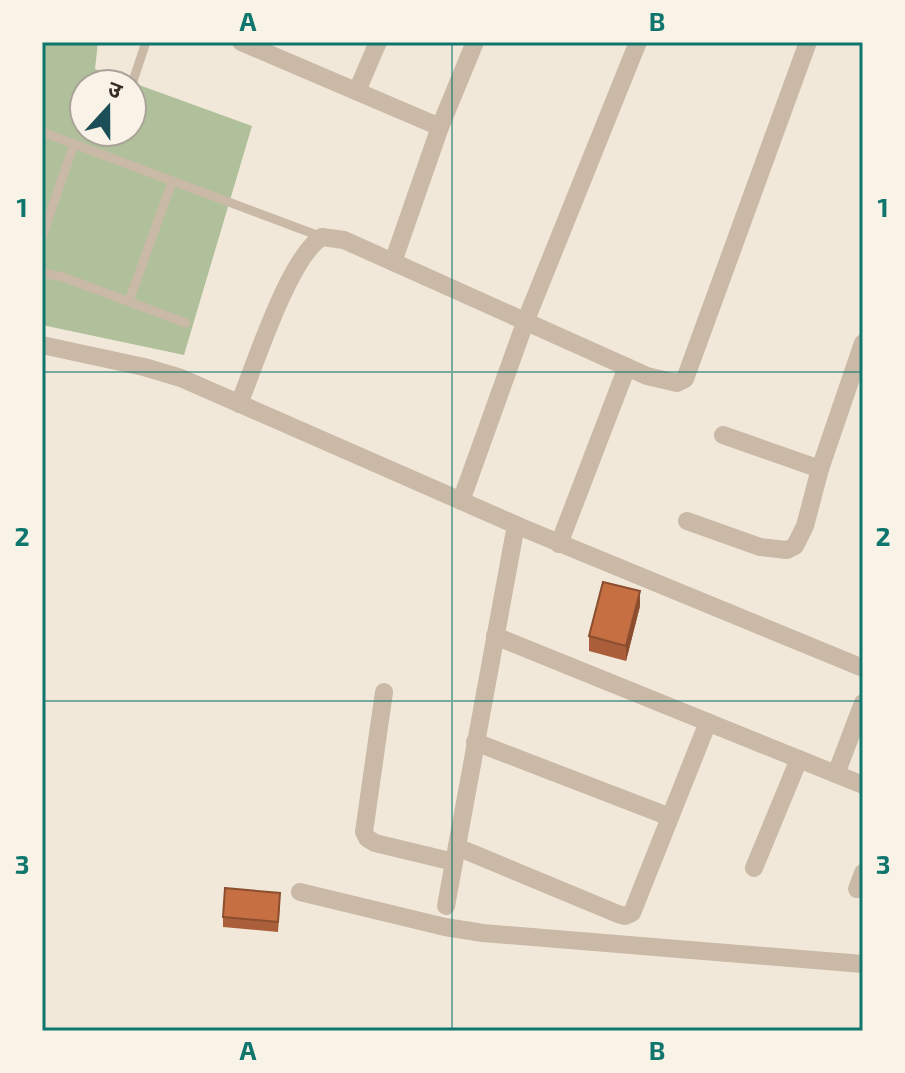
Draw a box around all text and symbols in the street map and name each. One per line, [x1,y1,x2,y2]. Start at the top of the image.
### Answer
text: A [240,5,257,36]
text: B [649,5,665,36]
north arrow [68,68,148,148]
text: उ [105,74,127,103]
text: 1 [16,191,28,222]
text: 1 [877,191,889,222]
text: 2 [14,520,30,551]
text: 2 [875,520,891,551]
text: 3 [15,848,29,879]
text: 3 [876,848,890,879]
text: A [240,1034,257,1065]
text: B [649,1034,665,1065]

